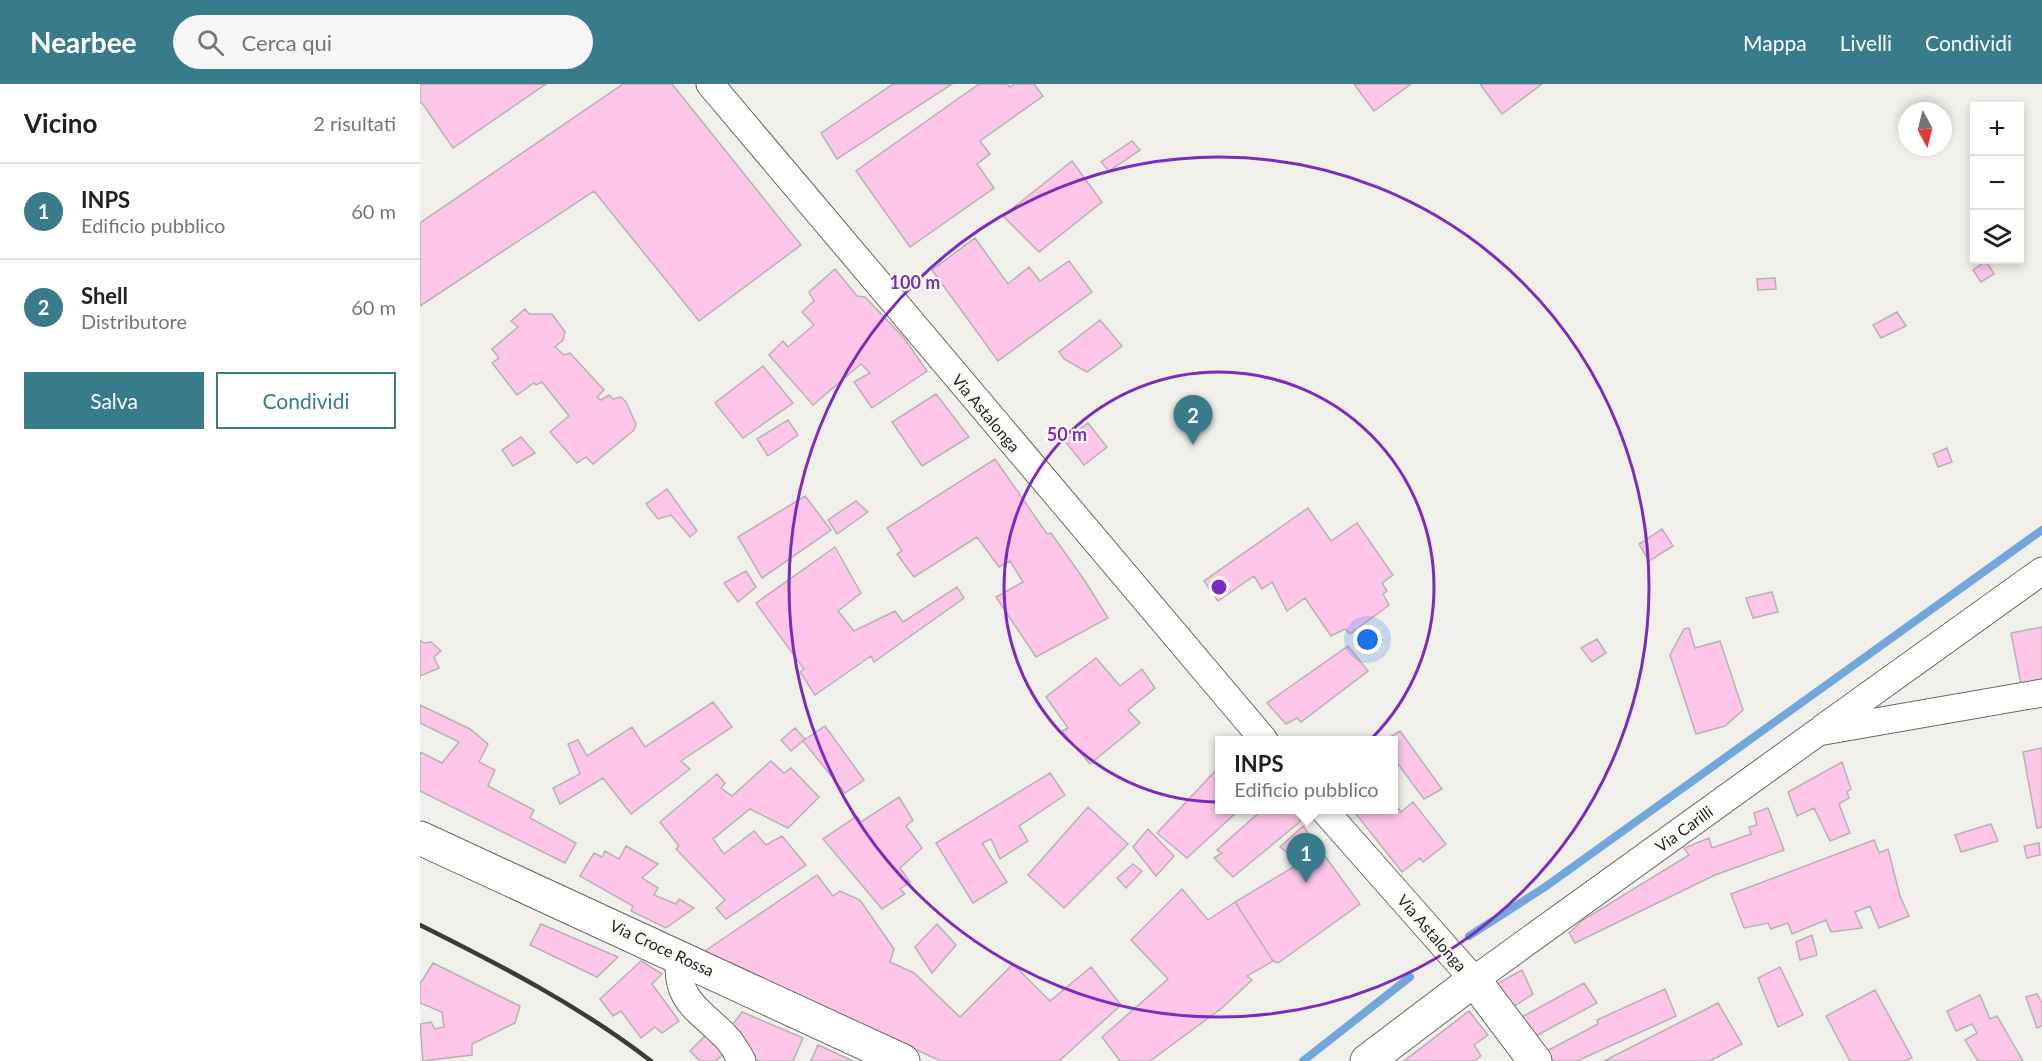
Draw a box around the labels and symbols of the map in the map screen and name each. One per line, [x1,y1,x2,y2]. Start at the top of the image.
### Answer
north arrow [1898,102,1952,156]
text: 100 m [890,271,940,293]
street label: Via Astalonga [948,370,1024,455]
pin: 2 [1174,396,1212,445]
text: 50 m [1047,423,1087,445]
centre of rings [1209,577,1229,597]
your location [1353,625,1382,654]
street label: Via Carilli [1651,801,1716,856]
pin: 1 [1286,834,1326,883]
street label: Via Astalonga [1394,890,1471,975]
street label: Via Croce Rossa [607,915,717,980]

